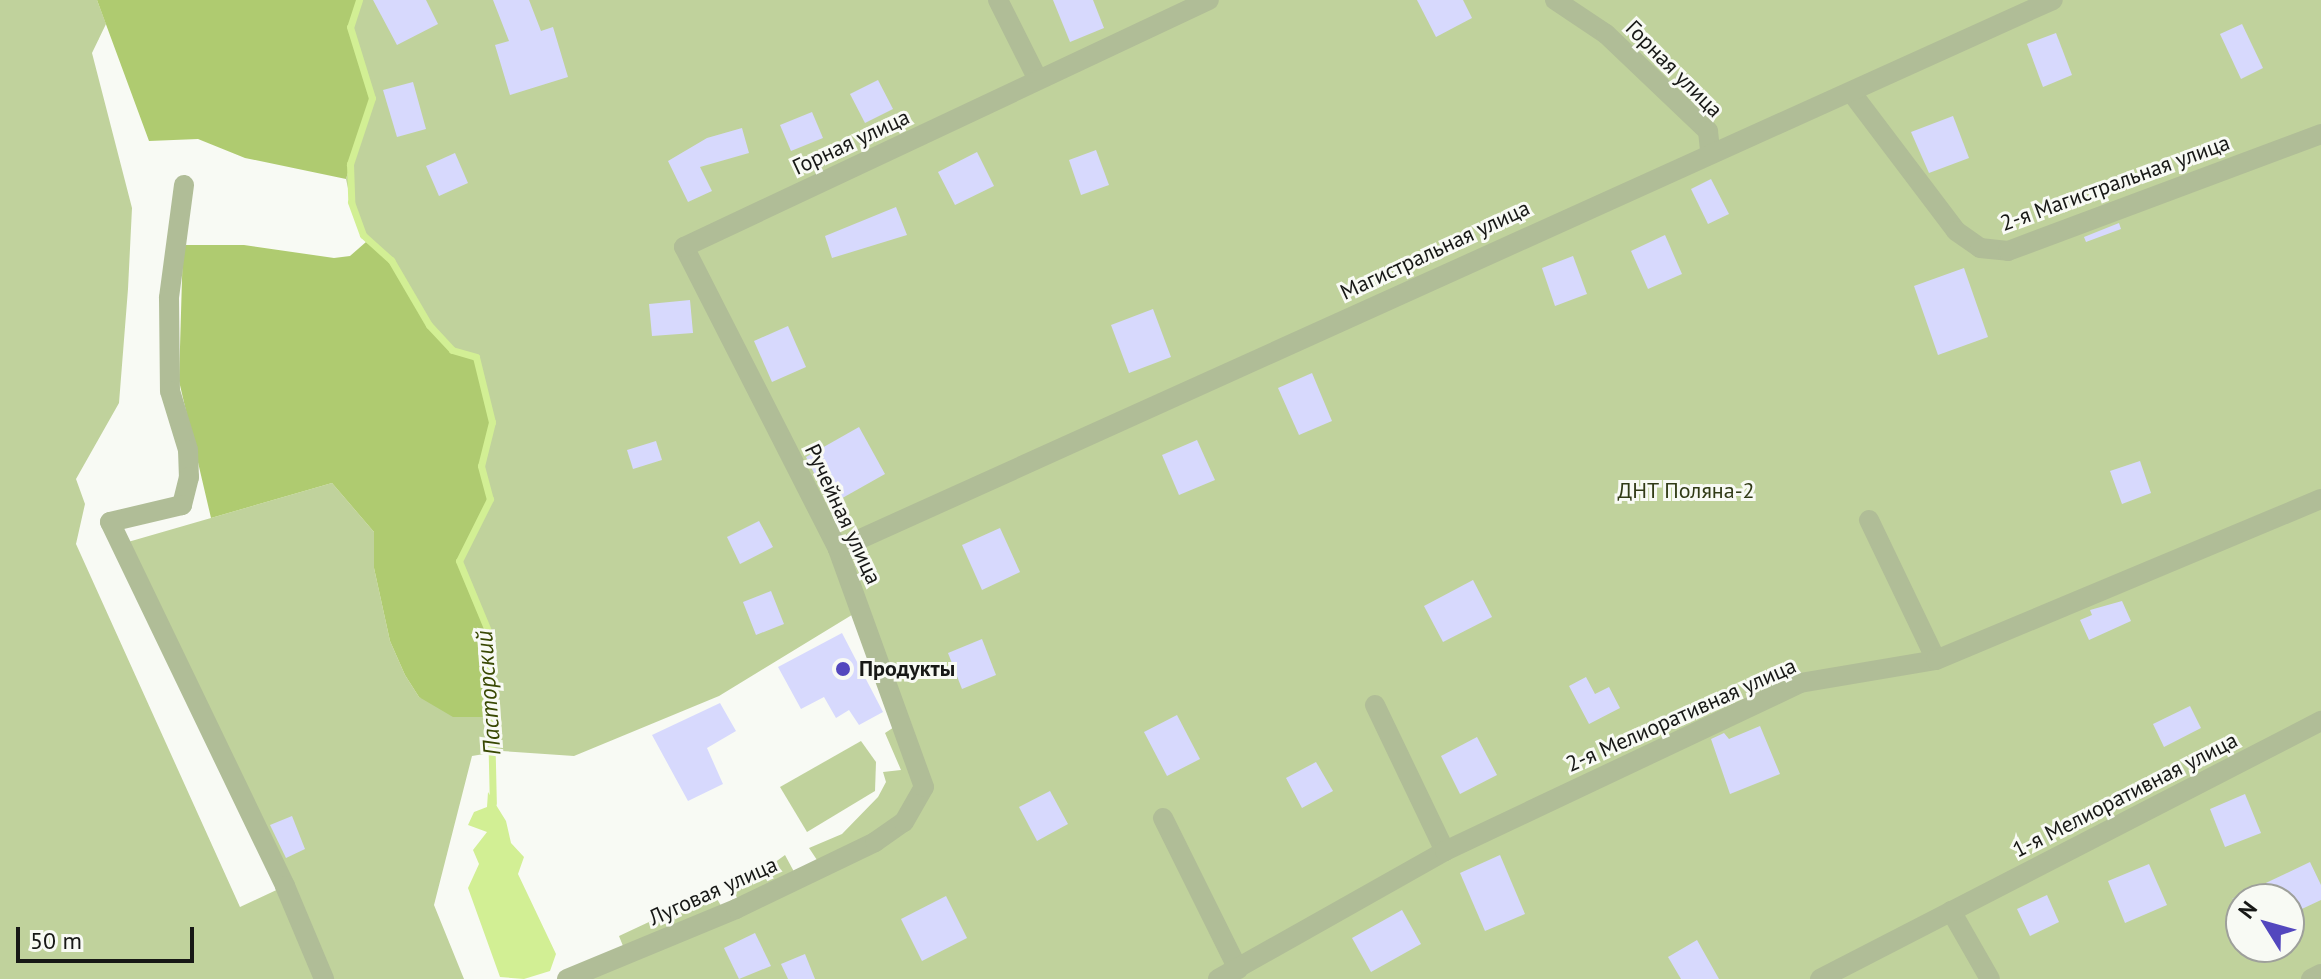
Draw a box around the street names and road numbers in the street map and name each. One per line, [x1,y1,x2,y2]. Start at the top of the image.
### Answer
street label: Горная улица [1620,15,1728,123]
street label: Горная улица [788,103,914,181]
street label: 2-я Магистральная улица [1997,129,2233,237]
street label: Магистральная улица [1336,195,1534,305]
street label: Ручейная улица [799,440,887,588]
street label: 2-я Мелиоративная улица [1562,652,1800,778]
street label: 1-я Мелиоративная улица [2008,727,2242,863]
street label: Луговая улица [645,851,781,931]

